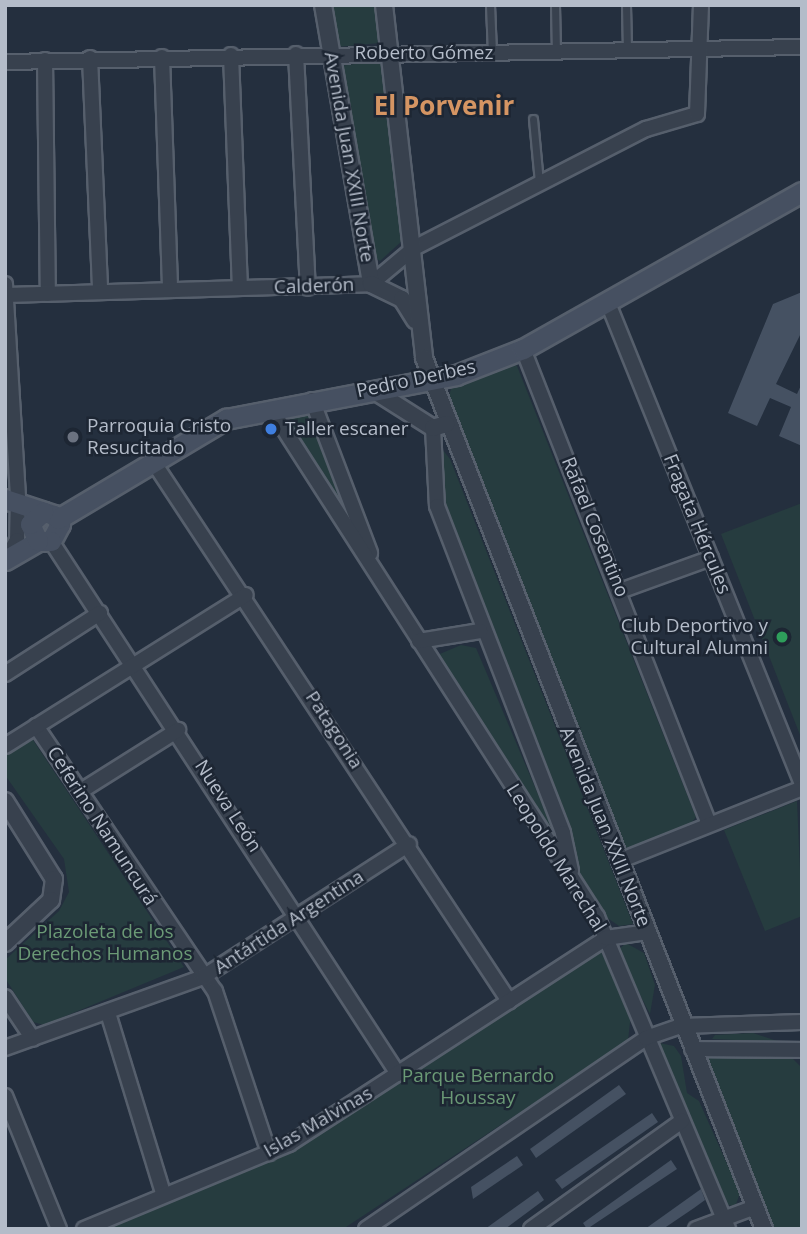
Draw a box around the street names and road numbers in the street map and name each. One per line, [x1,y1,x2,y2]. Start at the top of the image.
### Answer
street label: Roberto Gómez [355,42,493,64]
street label: Avenida Juan XXIII Norte [319,50,379,264]
street label: Calderón [273,273,355,299]
street label: Pedro Derbes [354,355,478,403]
street label: Fragata Hércules [659,451,735,597]
street label: Rafael Cosentino [557,454,633,600]
street label: Patagonia [300,687,368,773]
street label: Avenida Juan XXIII Norte [554,724,656,930]
street label: Ceferino Namuncurá [42,742,162,910]
street label: Nueva León [190,756,266,856]
street label: Leopoldo Marechal [501,780,611,936]
street label: Antártida Argentina [210,865,368,979]
street label: Islas Malvinas [260,1082,376,1162]

